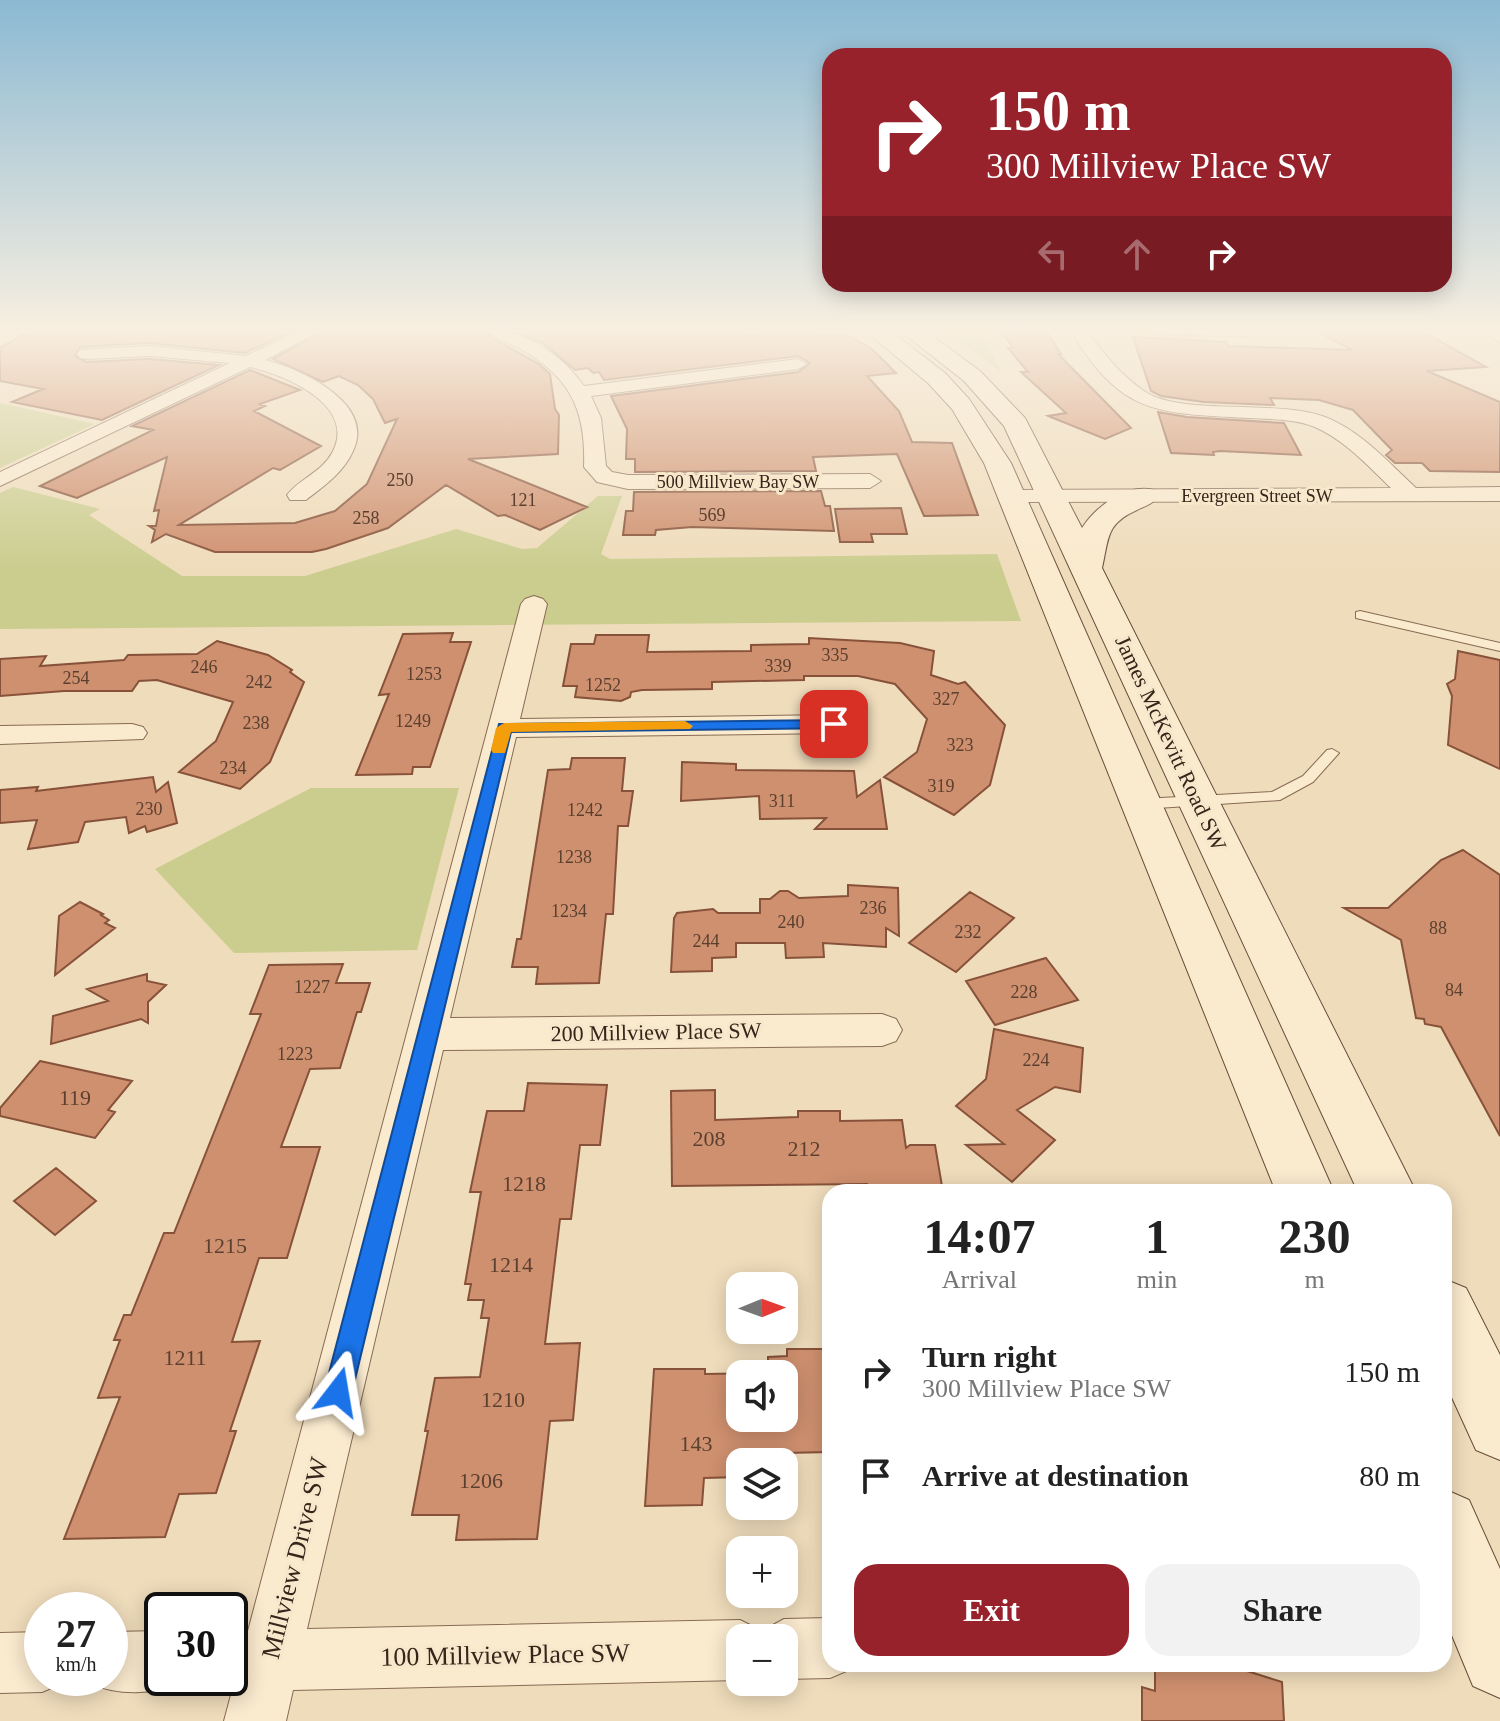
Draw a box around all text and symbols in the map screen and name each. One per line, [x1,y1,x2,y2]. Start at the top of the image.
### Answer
icon: right [854,80,958,184]
text: 150 m [986,80,1131,142]
text: 300 Millview Place SW [986,146,1331,186]
icon: left [1031,232,1075,276]
icon: ahead [1115,232,1159,276]
icon: right [1199,232,1243,276]
house number: 250 [387,470,414,490]
street label: 500 Millview Bay SW [657,472,819,492]
street label: Evergreen Street SW [1181,486,1333,506]
house number: 121 [510,490,537,510]
house number: 569 [699,505,726,525]
house number: 258 [353,508,380,528]
street label: James McKevitt Road SW [1110,632,1232,855]
house number: 335 [822,645,849,665]
house number: 339 [765,656,792,676]
house number: 246 [191,657,218,677]
house number: 1253 [406,664,442,684]
house number: 254 [63,668,90,688]
house number: 242 [246,672,273,692]
house number: 1252 [585,675,621,695]
house number: 327 [933,689,960,709]
pin [800,690,868,758]
icon: arrive [812,702,856,746]
house number: 1249 [395,711,431,731]
house number: 238 [243,713,270,733]
house number: 323 [947,735,974,755]
house number: 234 [220,758,247,778]
house number: 319 [928,776,955,796]
house number: 311 [769,791,795,811]
house number: 230 [136,799,163,819]
house number: 1242 [567,800,603,820]
house number: 1238 [556,847,592,867]
house number: 236 [860,898,887,918]
house number: 1234 [551,901,587,921]
house number: 240 [778,912,805,932]
house number: 88 [1429,918,1447,938]
house number: 232 [955,922,982,942]
house number: 244 [693,931,720,951]
house number: 1227 [294,977,330,997]
house number: 84 [1445,980,1463,1000]
house number: 228 [1011,982,1038,1002]
street label: 200 Millview Place SW [550,1018,762,1046]
house number: 1223 [277,1044,313,1064]
house number: 224 [1023,1050,1050,1070]
house number: 119 [59,1085,91,1110]
house number: 208 [693,1126,726,1151]
house number: 212 [788,1136,821,1161]
house number: 1218 [502,1171,546,1196]
text: 14:07 [923,1210,1035,1263]
text: 1 [1145,1210,1169,1263]
text: 230 [1279,1210,1351,1263]
house number: 1215 [203,1233,247,1258]
house number: 1214 [489,1252,533,1277]
text: Arrival [942,1265,1017,1294]
text: min [1137,1265,1177,1294]
text: m [1304,1265,1325,1294]
north arrow [726,1272,798,1344]
map controls [726,1272,798,1696]
text: Turn right [922,1340,1057,1373]
house number: 1211 [163,1345,207,1370]
position arrow [296,1350,380,1434]
icon: right [854,1350,898,1394]
text: 150 m [1344,1355,1420,1388]
button: sound [726,1360,798,1432]
text: 300 Millview Place SW [922,1374,1171,1403]
house number: 1210 [481,1387,525,1412]
house number: 143 [680,1431,713,1456]
button: layers [726,1448,798,1520]
street label: Millview Drive SW [256,1454,334,1662]
icon: arrive [854,1454,898,1498]
text: Arrive at destination [922,1459,1189,1492]
text: 80 m [1359,1459,1420,1492]
house number: 1206 [459,1468,503,1493]
button: + [726,1536,798,1608]
button: Exit [854,1564,1129,1656]
button: Share [1145,1564,1420,1656]
speed limit sign: 30 [144,1592,248,1696]
text: 27 [56,1611,96,1656]
button: − [726,1624,798,1696]
street label: 100 Millview Place SW [380,1638,630,1672]
text: km/h [55,1653,97,1675]

